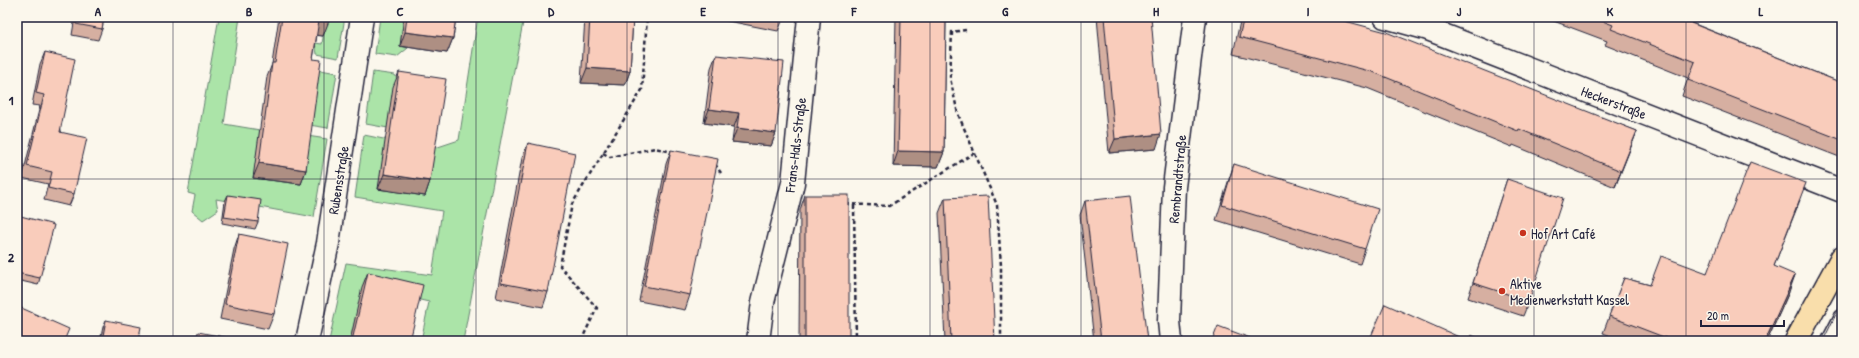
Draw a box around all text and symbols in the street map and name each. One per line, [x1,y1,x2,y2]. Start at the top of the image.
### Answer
text: A [95,2,102,20]
text: B [246,2,253,20]
text: C [396,2,404,20]
text: D [548,2,555,20]
text: E [700,2,706,20]
text: F [851,2,858,20]
text: G [1002,2,1009,20]
text: H [1153,2,1159,20]
text: I [1306,2,1310,20]
text: J [1457,2,1462,20]
text: K [1607,2,1614,20]
text: L [1759,2,1764,20]
street label: Heckerstraße [1578,81,1650,124]
text: 1 [9,91,14,109]
street label: Frans-Hals-Straße [780,96,811,195]
street label: Rembrandtstraße [1164,134,1191,224]
street label: Rubensstraße [323,144,354,216]
place label: Hof Art Café [1531,224,1596,243]
marker: Hof Art Café [1518,228,1528,238]
text: 2 [8,248,15,266]
place label: Aktive Medienwerkstatt Kassel [1510,274,1629,309]
marker: Aktive Medienwerkstatt Kassel [1497,286,1507,296]
scale bar [1701,302,1784,328]
text: 20 m [1707,307,1729,324]

